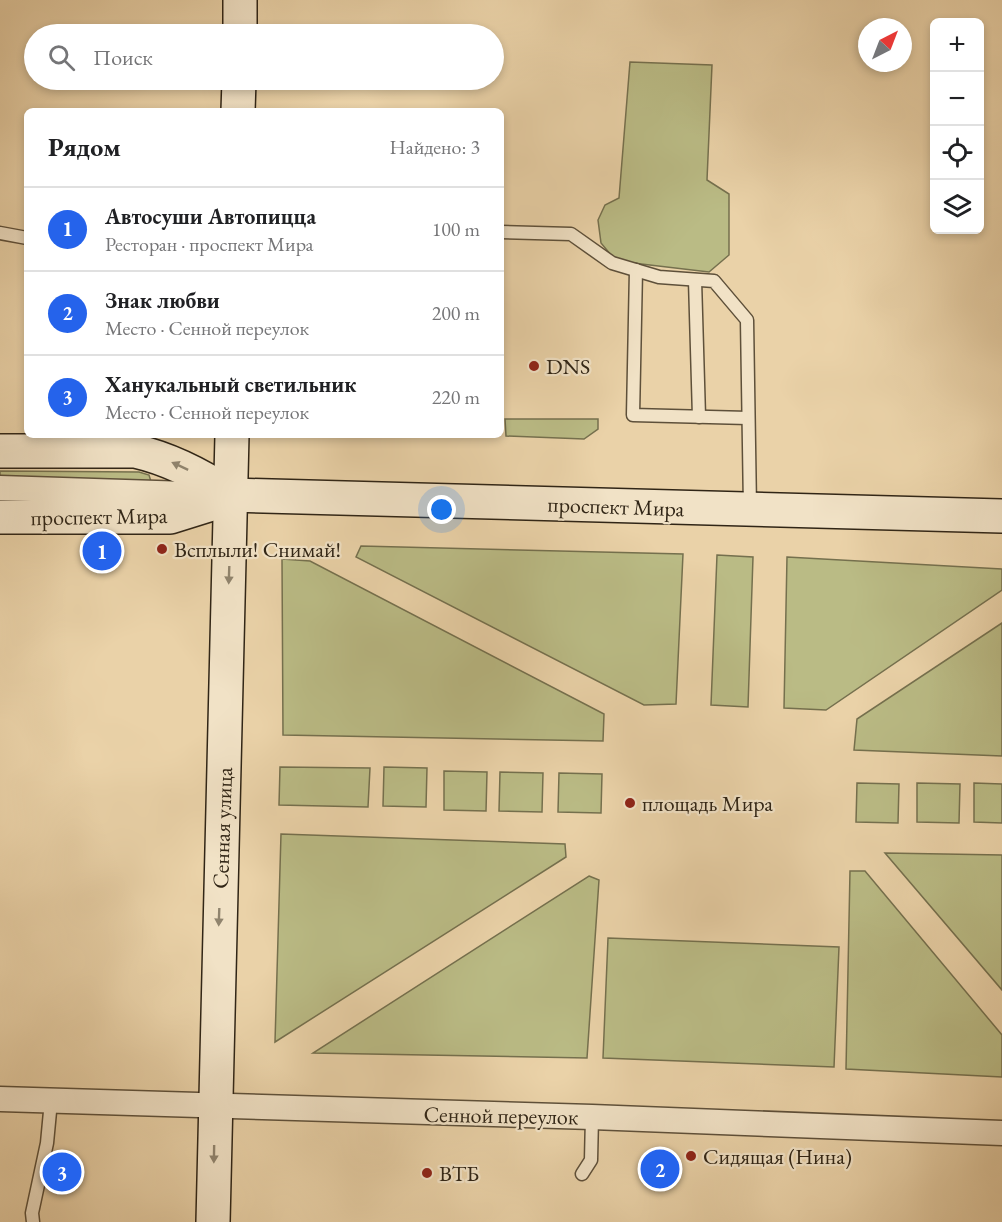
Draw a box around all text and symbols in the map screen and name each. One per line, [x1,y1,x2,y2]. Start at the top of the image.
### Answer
north arrow [858,18,912,72]
map controls [930,18,984,234]
button: + [930,18,984,72]
search box [24,24,504,90]
icon: search [45,41,78,74]
text: Поиск [93,43,153,72]
button: − [930,72,984,126]
button: locate [930,126,984,180]
text: Рядом [48,130,121,164]
text: Найдено: 3 [389,134,480,160]
button: layers [930,180,984,234]
text: Автосуши Автопицца [105,202,316,231]
text: 1 [62,216,73,242]
text: 100 m [432,216,480,242]
text: Ресторан · проспект Мира [105,231,314,257]
text: Знак любви [105,286,220,315]
text: 2 [62,300,73,326]
text: 200 m [432,300,480,326]
text: Место · Сенной переулок [105,315,309,341]
place label: DNS [546,352,590,381]
marker: DNS [527,359,541,373]
text: Ханукальный светильник [105,370,356,399]
text: 3 [62,384,73,410]
text: 220 m [432,384,480,410]
text: Место · Сенной переулок [105,399,309,425]
one-way arrow [172,462,189,471]
street label: проспект Мира [547,490,685,523]
your location [427,495,456,524]
street label: проспект Мира [30,501,168,532]
pin: 1 [82,528,122,574]
place label: Всплыли! Снимай! [174,535,341,564]
marker: Всплыли! Снимай! [155,542,169,556]
one-way arrow [224,565,233,584]
street label: Сенная улица [206,767,239,889]
place label: площадь Мира [642,789,773,818]
marker: площадь Мира [623,796,637,810]
one-way arrow [215,907,224,926]
street label: Сенной переулок [423,1100,579,1131]
place label: Сидящая (Нина) [703,1142,852,1171]
one-way arrow [209,1144,219,1163]
pin: 2 [640,1146,680,1192]
marker: Сидящая (Нина) [684,1149,698,1163]
pin: 3 [42,1150,82,1194]
place label: ВТБ [439,1159,479,1188]
marker: ВТБ [420,1166,434,1180]

